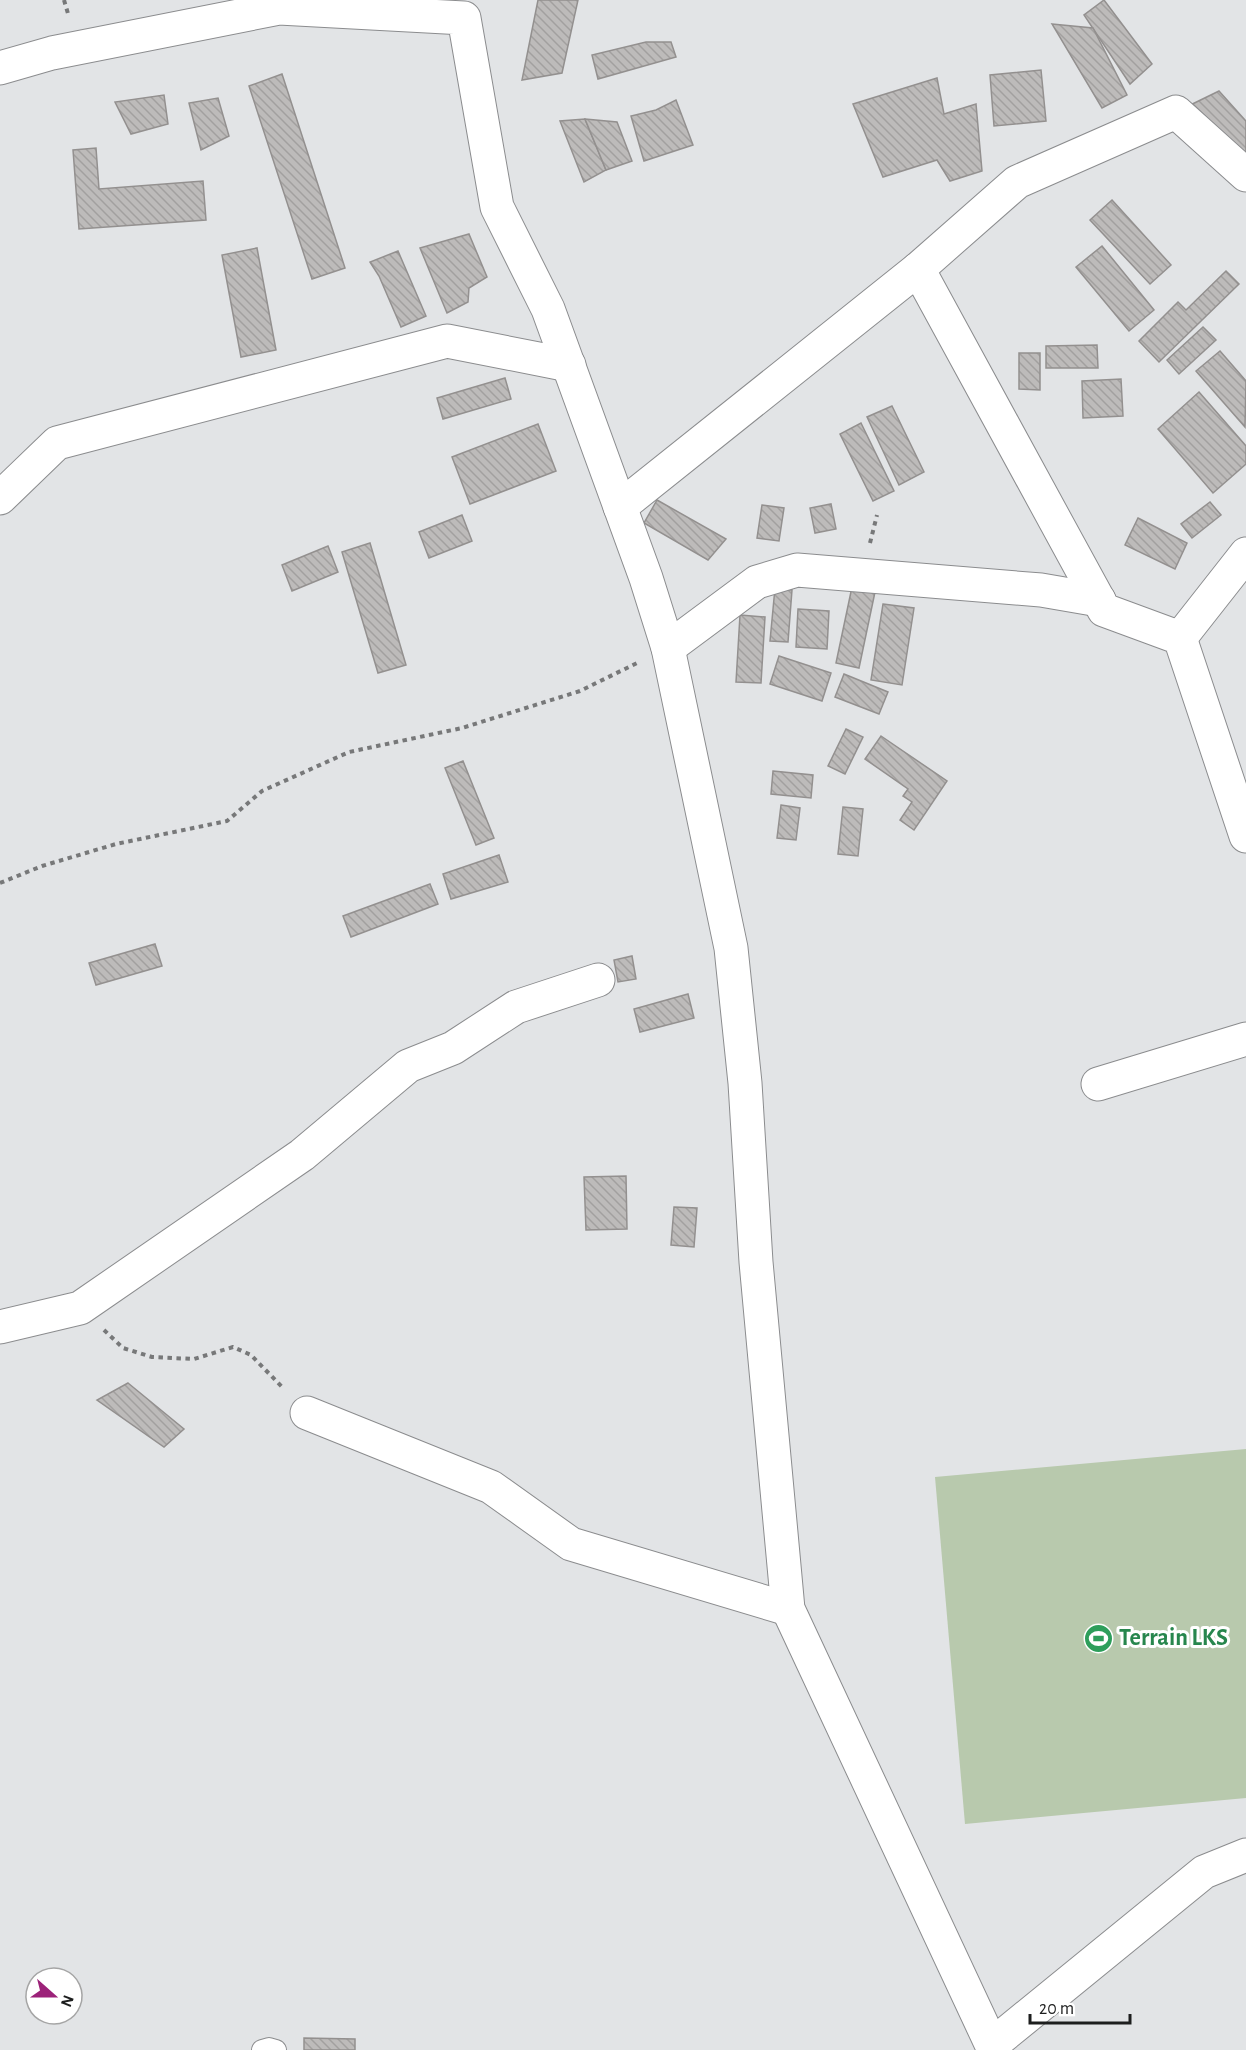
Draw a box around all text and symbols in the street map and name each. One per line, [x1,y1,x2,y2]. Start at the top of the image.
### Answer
sports icon: Terrain LKS [1082,1622,1114,1654]
place label: Terrain LKS [1119,1626,1228,1650]
north arrow [24,1966,84,2026]
scale bar [1030,1987,1130,2025]
text: N [58,1993,77,2009]
text: 20 m [1039,2000,1074,2018]

